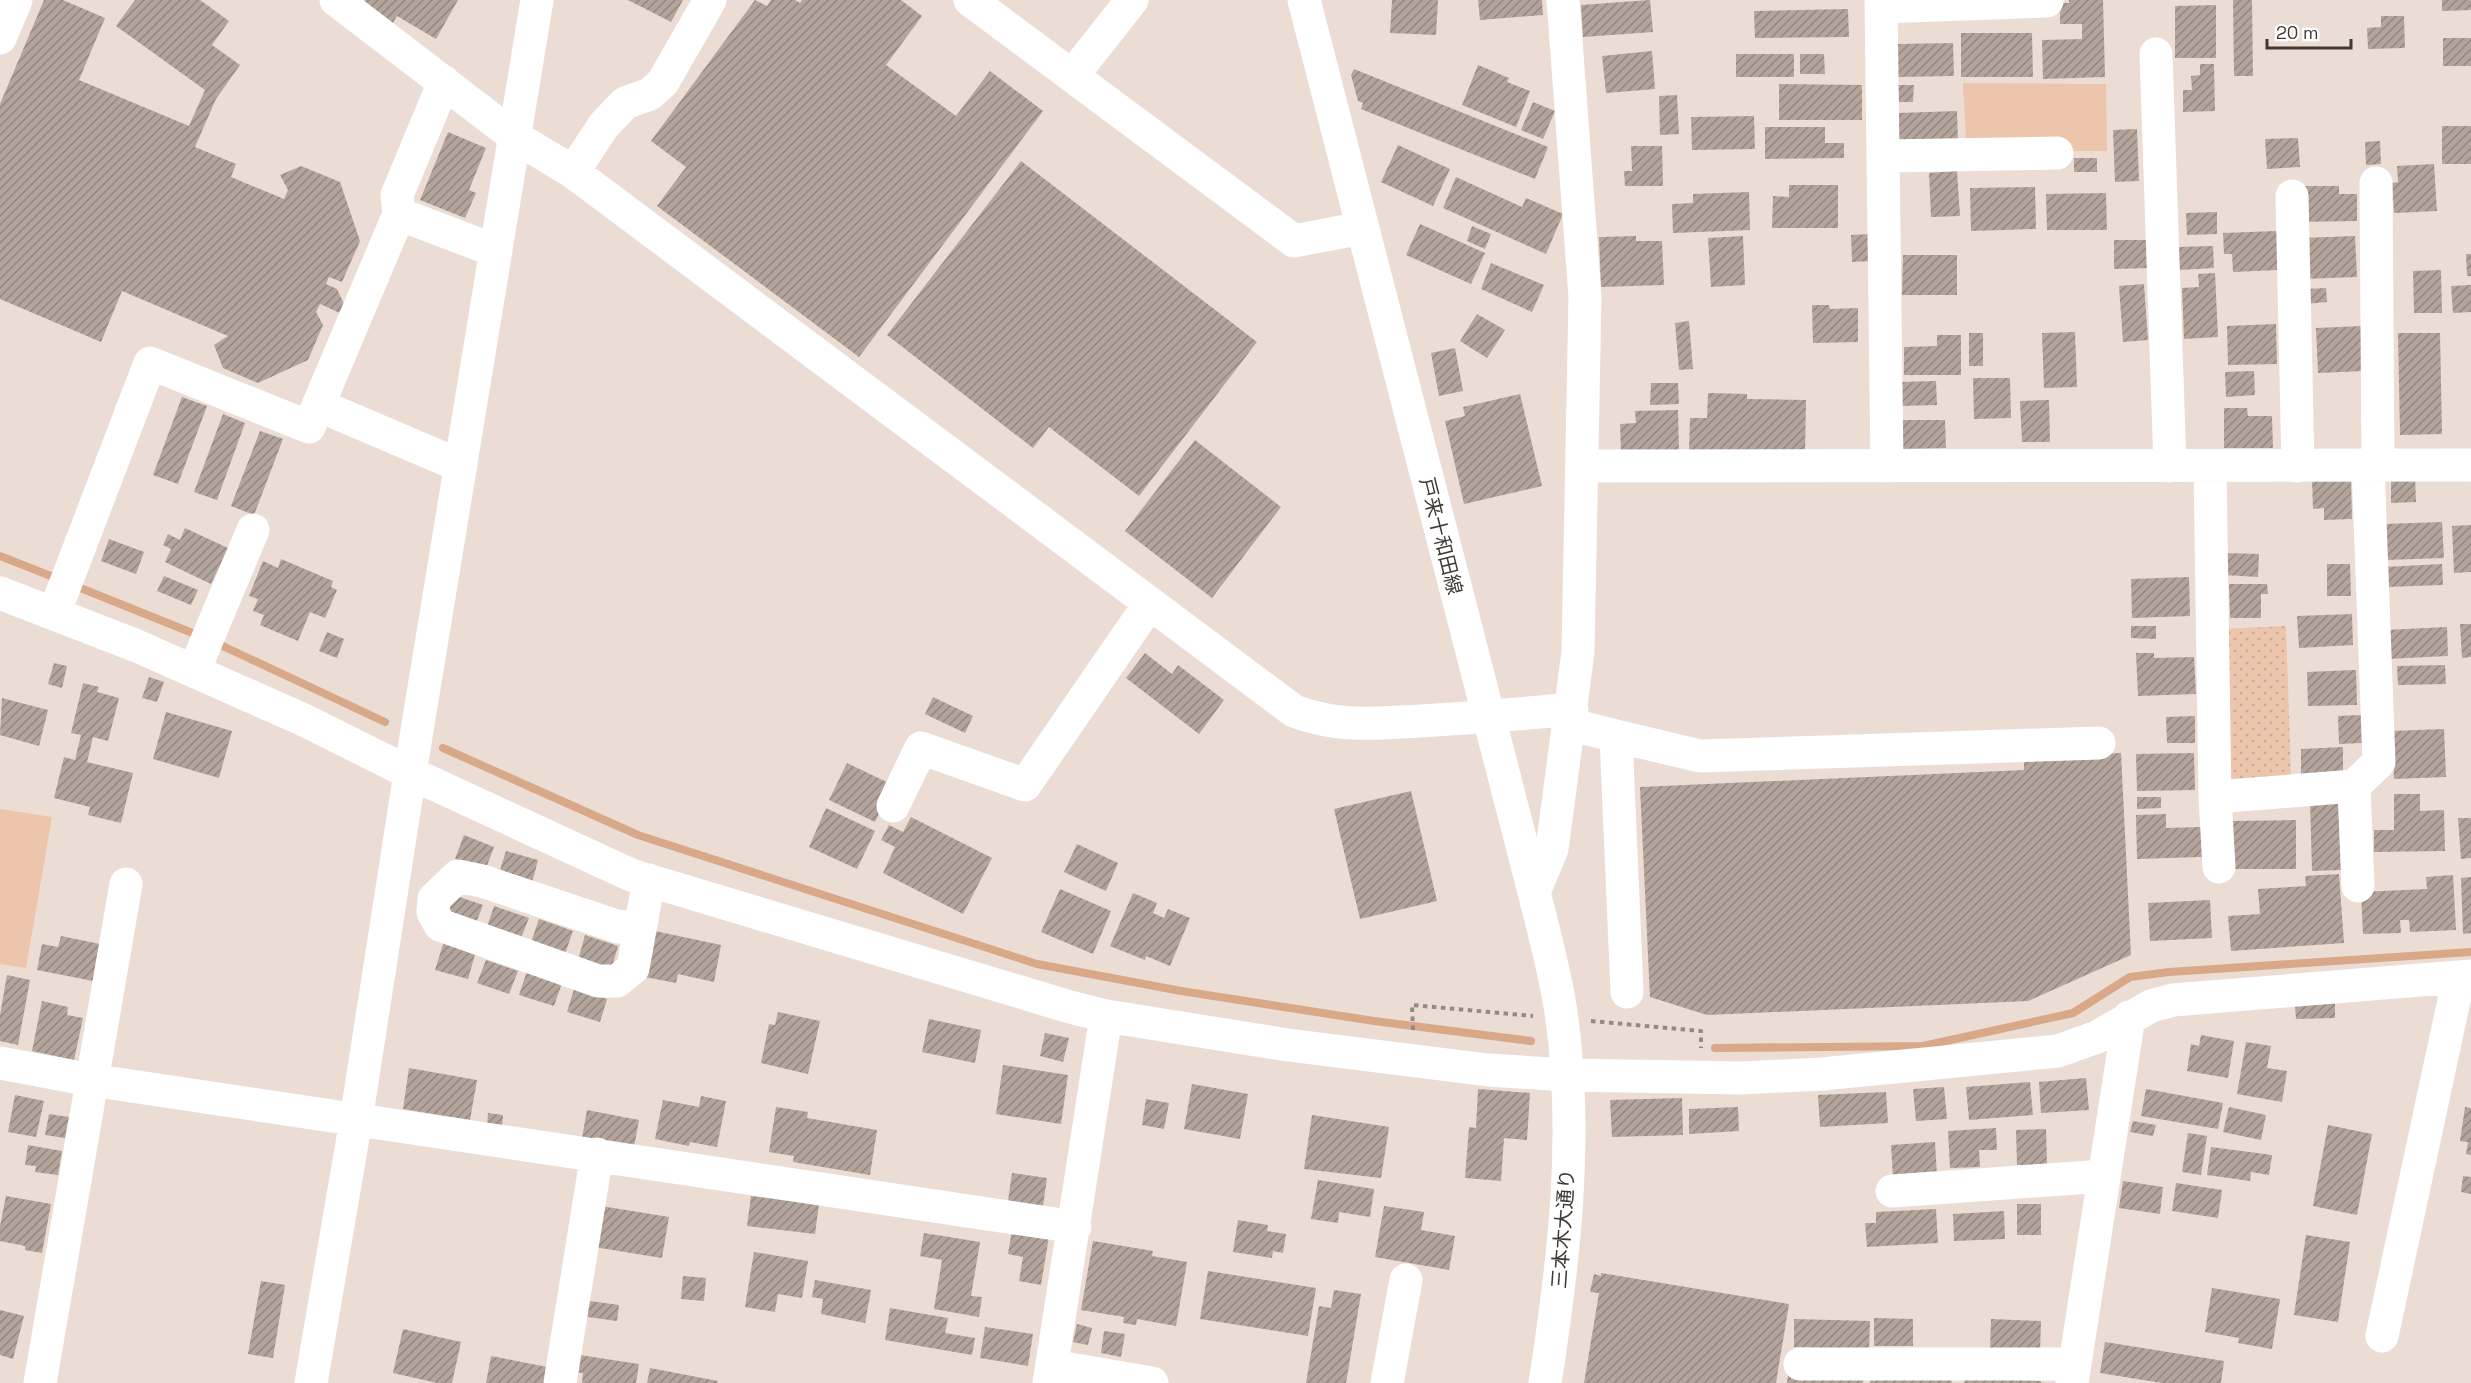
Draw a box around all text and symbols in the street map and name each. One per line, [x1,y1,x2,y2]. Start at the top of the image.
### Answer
scale bar [2267,12,2351,50]
text: 20 m [2276,21,2319,44]
street label: 戸来十和田線 [1414,475,1468,597]
street label: 三本木大通り [1546,1168,1580,1290]

